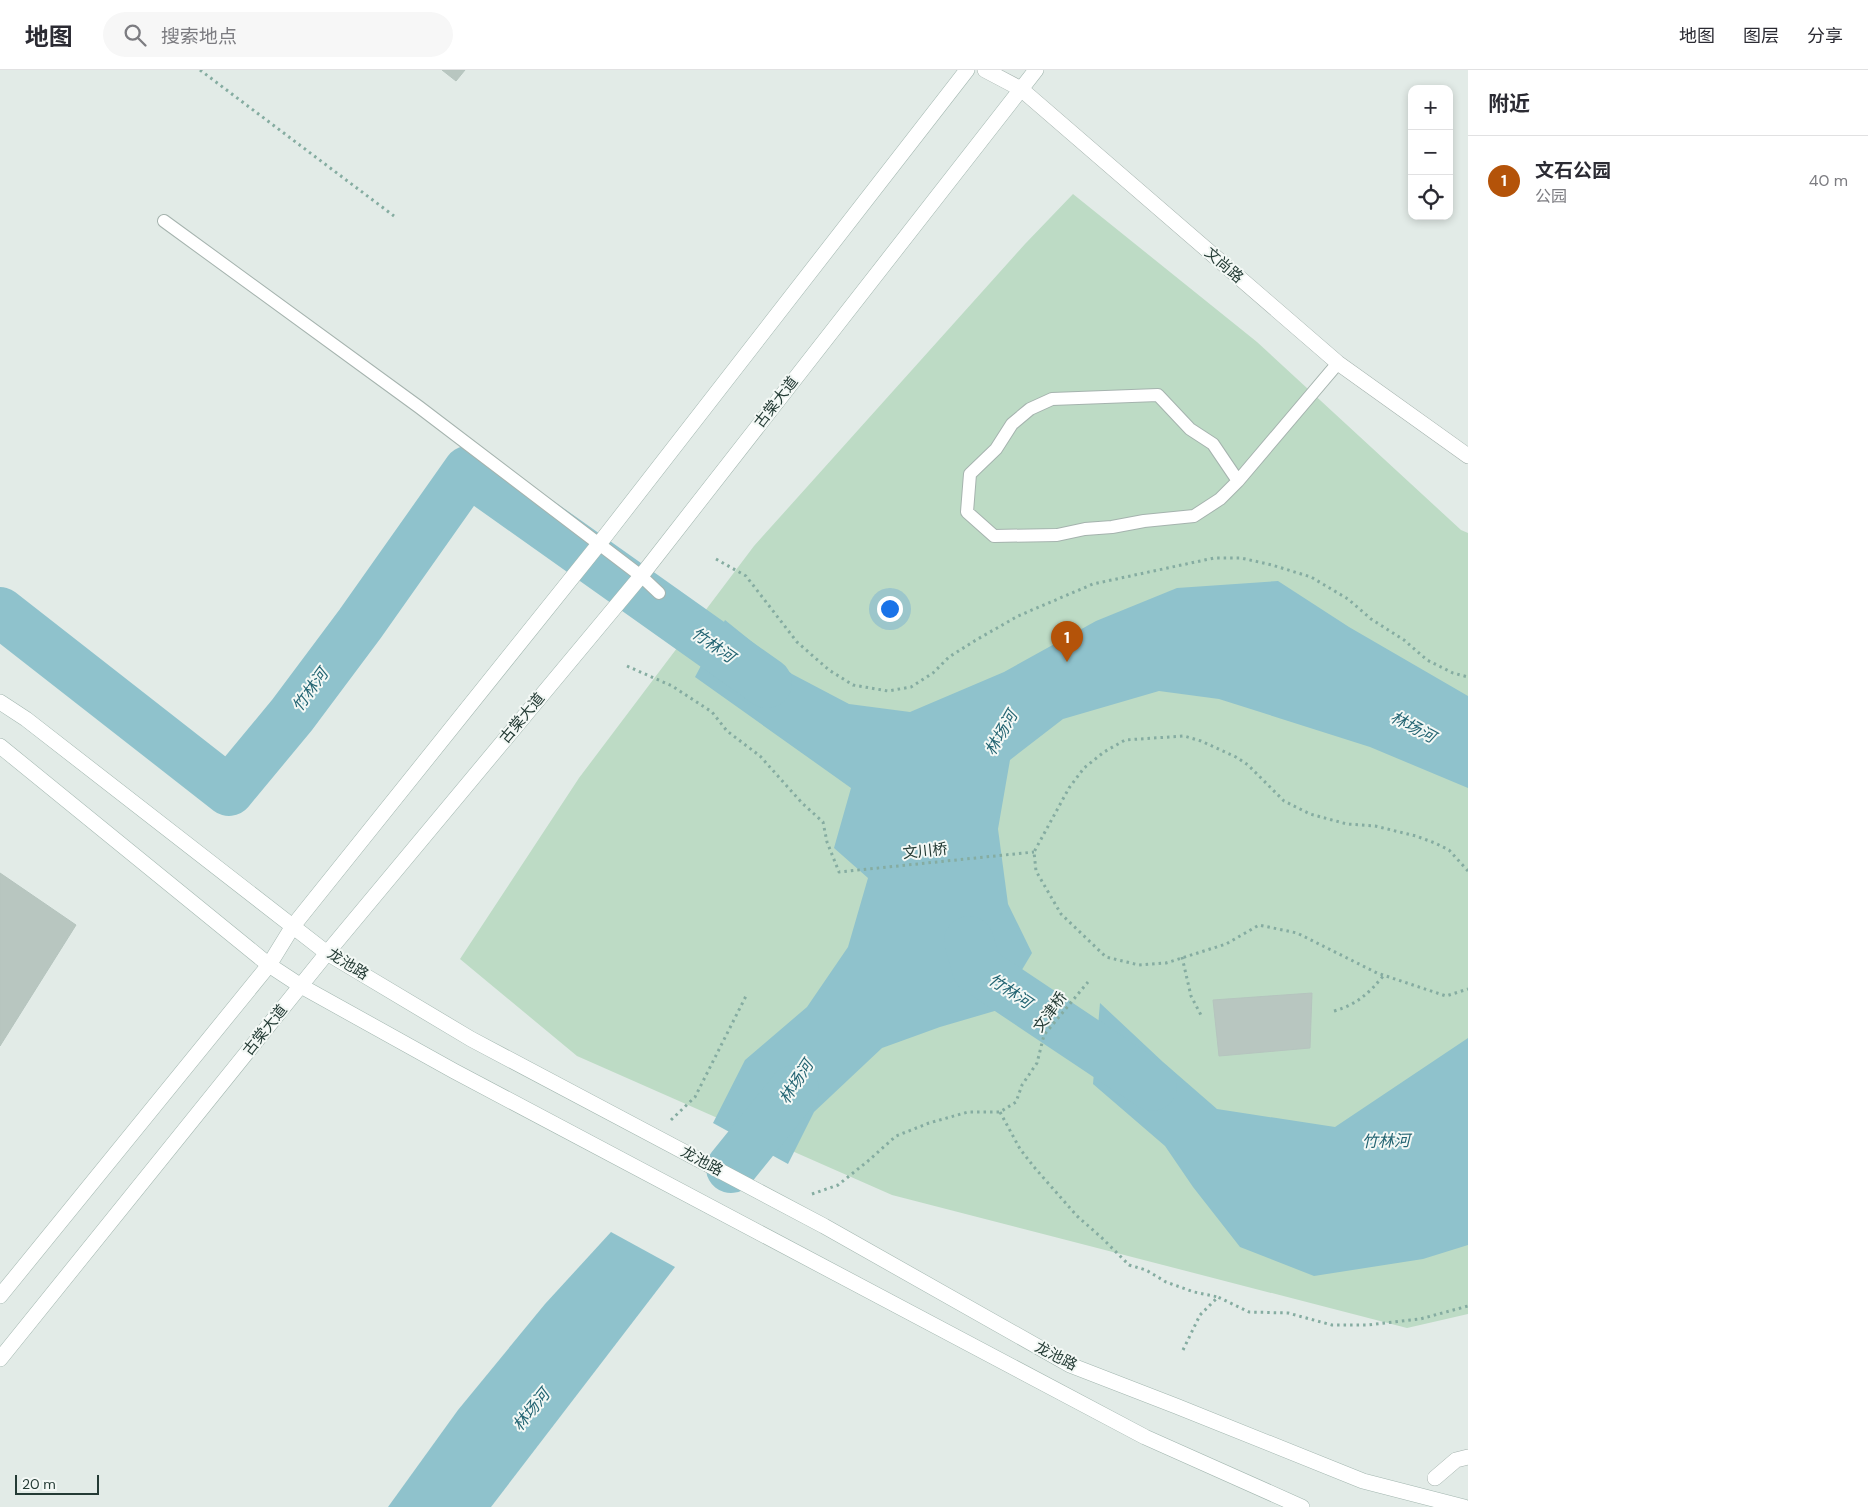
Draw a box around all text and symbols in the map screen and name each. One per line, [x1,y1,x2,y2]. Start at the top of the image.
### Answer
search box [103,12,453,57]
text: 地图 [25,21,73,52]
icon: search [121,21,149,49]
text: 搜索地点 [161,24,237,49]
text: 地图 [1679,24,1715,48]
text: 图层 [1743,24,1779,48]
text: 分享 [1807,24,1843,48]
map controls [1408,85,1453,220]
button: + [1408,85,1453,130]
text: 附近 [1488,90,1530,118]
button: − [1408,130,1453,175]
text: 文石公园 [1535,158,1611,183]
text: 1 [1501,170,1507,191]
text: 40 m [1809,170,1848,191]
button: locate [1408,175,1453,220]
text: 公园 [1535,186,1567,207]
street label: 文尚路 [1200,243,1248,287]
street label: 古棠大道 [750,372,802,432]
your location [877,596,903,622]
pin: 1 [1051,621,1083,662]
water label: 竹林河 [687,623,741,669]
water label: 竹林河 [287,662,334,716]
street label: 古棠大道 [495,689,549,747]
water label: 林场河 [980,704,1024,759]
water label: 林场河 [1387,706,1442,749]
street label: 文川桥 [902,839,948,863]
street label: 龙池路 [324,944,372,984]
water label: 竹林河 [984,969,1038,1015]
street label: 文津桥 [1029,988,1071,1036]
street label: 古棠大道 [238,1000,292,1060]
water label: 林场河 [774,1054,820,1108]
water label: 竹林河 [1362,1130,1413,1152]
street label: 龙池路 [677,1142,727,1180]
street label: 龙池路 [1031,1337,1081,1375]
water label: 林场河 [508,1382,556,1435]
scale bar [15,1472,99,1495]
text: 20 m [22,1475,56,1493]

